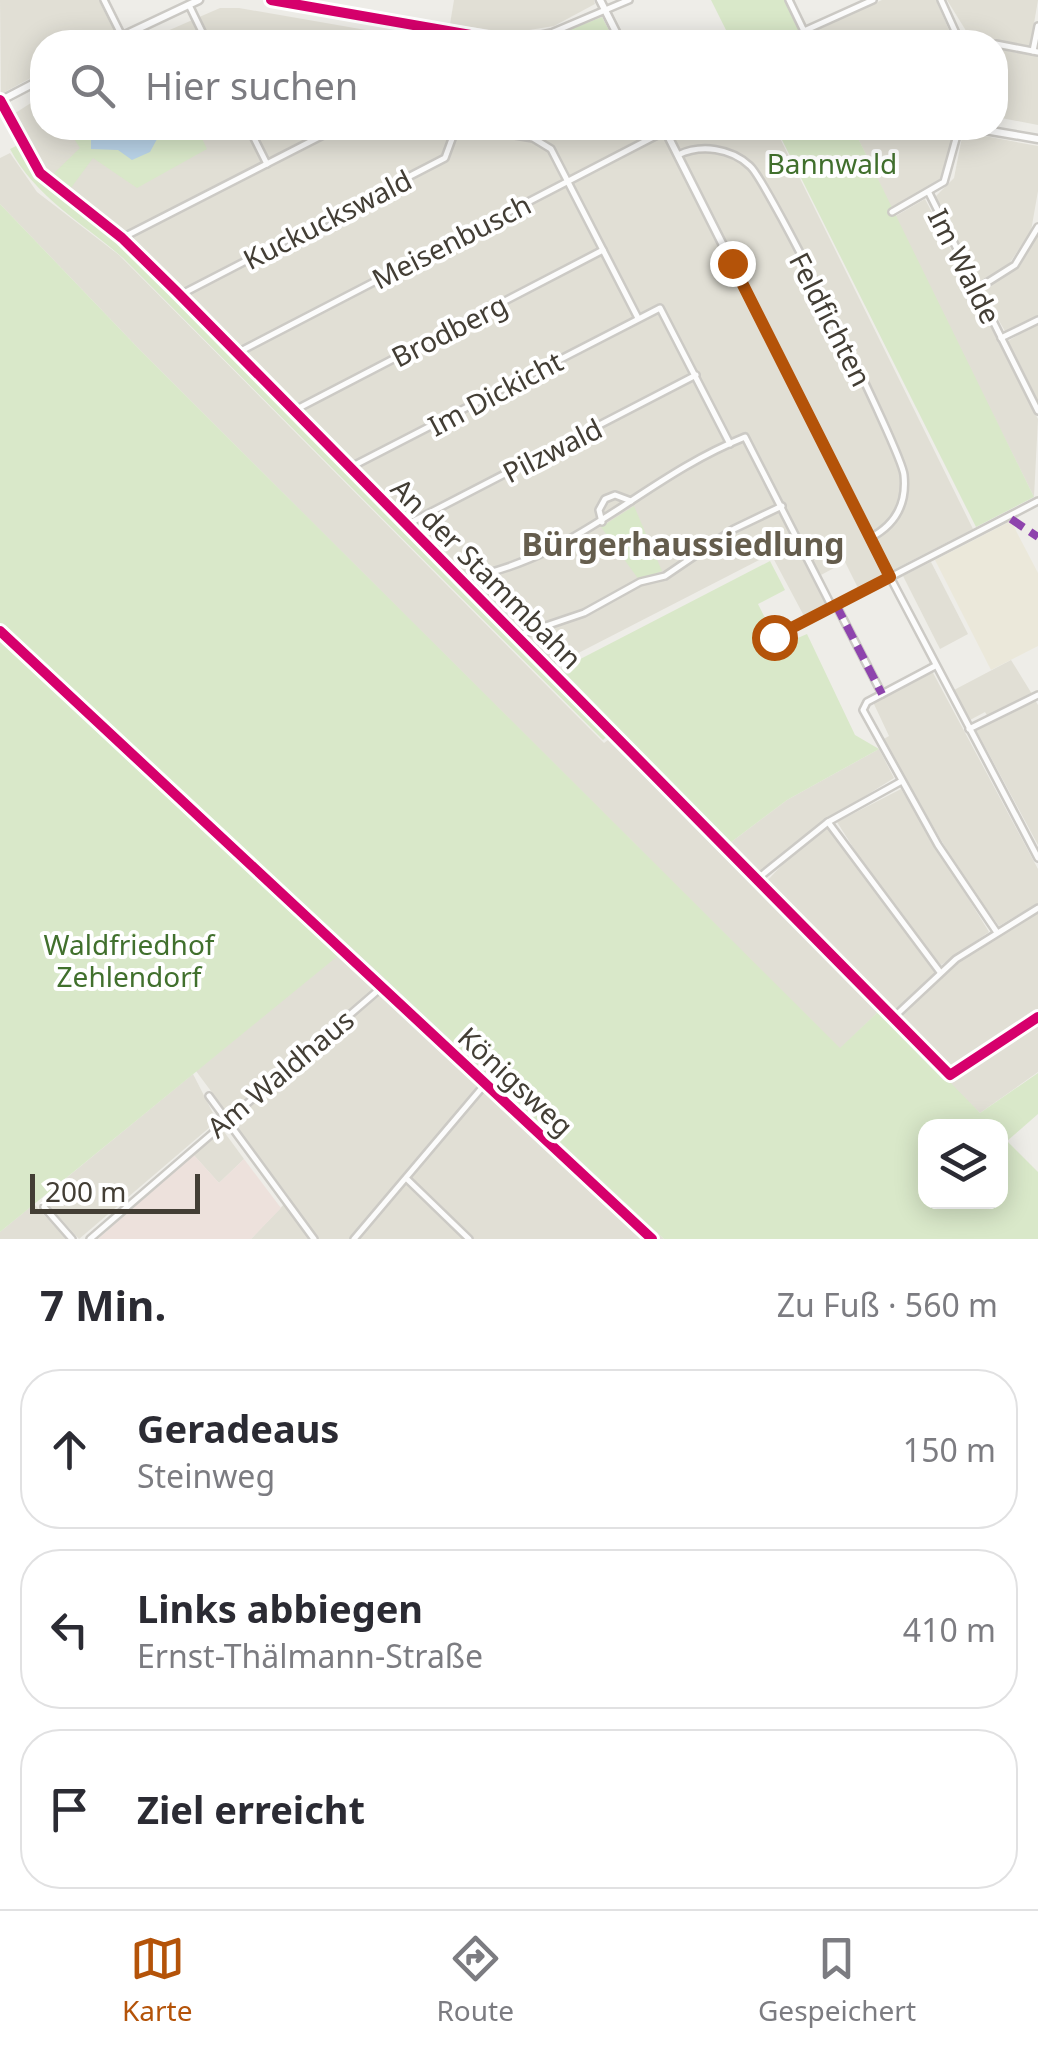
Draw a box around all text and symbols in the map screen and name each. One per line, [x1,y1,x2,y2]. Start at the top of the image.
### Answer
search box [30,30,1008,140]
icon: search [65,58,120,113]
text: Hier suchen [145,59,358,111]
park label: Bannwald [767,144,897,182]
street label: Kuckuckswald [236,160,418,278]
street label: Meisenbusch [365,185,537,297]
street label: Im Walde [920,202,1010,330]
route end [710,241,756,287]
street label: Feldfichten [781,246,881,392]
street label: Brodberg [385,285,513,375]
street label: Im Dickicht [421,342,569,444]
street label: Pilzwald [496,409,608,491]
street label: An der Stammbahn [383,469,591,677]
district label: Bürgerhaussiedlung [522,522,844,565]
route start [752,615,798,661]
park label: Waldfriedhof Zehlendorf [44,925,216,995]
street label: Am Waldhaus [199,1000,361,1146]
street label: Königsweg [450,1018,582,1144]
map controls [918,1119,1008,1209]
button: layers [918,1119,1008,1209]
scale bar [30,1169,200,1214]
text: 200 m [45,1172,127,1210]
text: 7 Min. [40,1276,166,1333]
text: Zu Fuß · 560 m [777,1283,998,1326]
text: Geradeaus [137,1402,339,1454]
icon: ahead [42,1422,97,1477]
text: 150 m [903,1428,996,1471]
text: Steinweg [137,1454,275,1497]
text: Links abbiegen [137,1582,423,1634]
icon: left [42,1602,97,1657]
text: 410 m [903,1608,996,1651]
text: Ernst-Thälmann-Straße [137,1634,483,1677]
icon: arrive [42,1782,97,1837]
text: Ziel erreicht [137,1783,365,1835]
tab: Karte [122,1931,192,2029]
tab: Route [436,1931,514,2029]
tab: Gespeichert [758,1931,916,2029]

